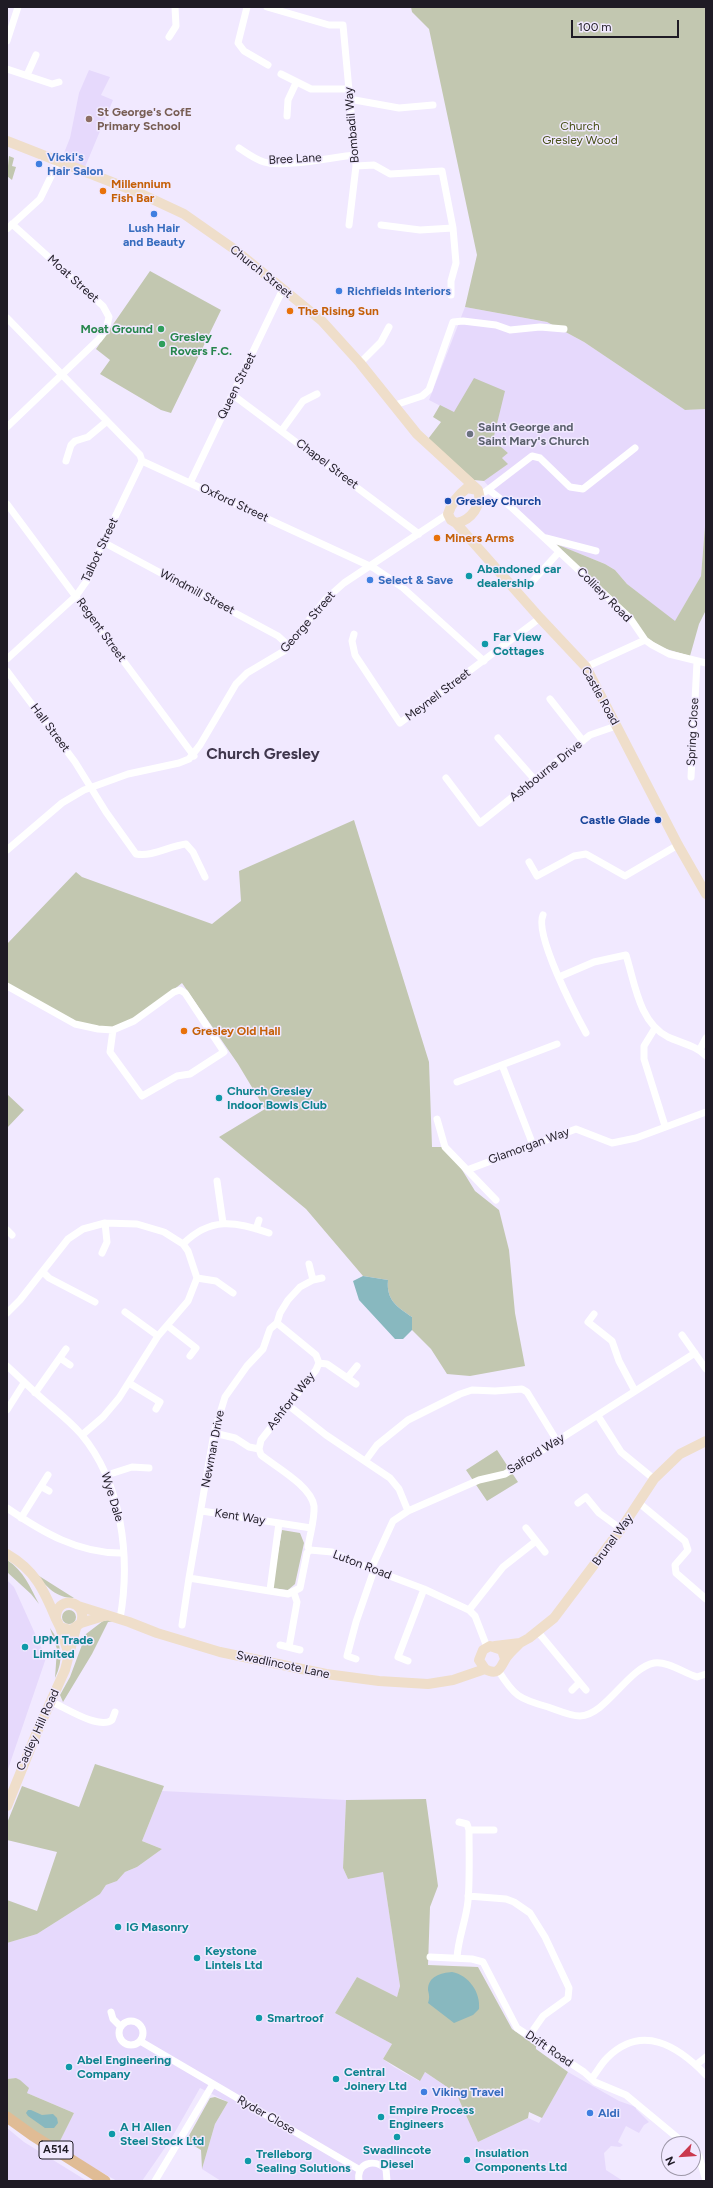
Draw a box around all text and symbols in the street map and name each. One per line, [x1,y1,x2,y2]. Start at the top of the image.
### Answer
scale bar [573,12,681,38]
text: 100 m [578,20,612,34]
street label: Bombadil Way [341,86,363,164]
place label: St George's CofE Primary School [97,105,192,133]
marker: St George's CofE Primary School [84,114,94,124]
park label: Church Gresley Wood [542,119,618,147]
place label: Vicki's Hair Salon [47,150,103,178]
street label: Bree Lane [268,150,322,168]
marker: Vicki's Hair Salon [34,159,44,169]
place label: Millennium Fish Bar [111,177,171,205]
marker: Millennium Fish Bar [98,186,108,196]
marker: Lush Hair and Beauty [149,209,159,219]
place label: Lush Hair and Beauty [123,221,185,249]
street label: Church Street [227,243,295,301]
street label: Moat Street [44,252,102,306]
place label: Richfields Interiors [347,284,451,298]
marker: Richfields Interiors [334,286,344,296]
place label: The Rising Sun [298,304,379,318]
marker: The Rising Sun [285,306,295,316]
place label: Moat Ground [80,322,153,336]
marker: Moat Ground [156,324,166,334]
place label: Gresley Rovers F.C. [170,330,232,358]
marker: Gresley Rovers F.C. [157,339,167,349]
street label: Queen Street [215,350,259,422]
place label: Saint George and Saint Mary's Church [478,420,589,448]
marker: Saint George and Saint Mary's Church [465,429,475,439]
street label: Chapel Street [293,436,361,492]
street label: Oxford Street [197,481,271,525]
place label: Gresley Church [456,494,541,508]
marker: Gresley Church [443,496,453,506]
street label: Talbot Street [79,515,121,585]
place label: Miners Arms [445,531,514,545]
marker: Miners Arms [432,533,442,543]
place label: Abandoned car dealership [477,562,561,590]
street label: Colliery Road [574,565,634,625]
street label: Windmill Street [157,566,237,618]
marker: Abandoned car dealership [464,571,474,581]
place label: Select & Save [378,573,453,587]
marker: Select & Save [365,575,375,585]
street label: George Street [277,588,339,656]
street label: Regent Street [73,595,129,665]
place label: Far View Cottages [493,630,544,658]
marker: Far View Cottages [480,639,490,649]
street label: Castle Road [578,664,622,728]
street label: Meynell Street [403,666,473,724]
street label: Spring Close [684,697,702,767]
street label: Hall Street [27,701,73,755]
street label: Ashbourne Drive [507,737,585,805]
district label: Church Gresley [206,744,320,764]
place label: Castle Glade [580,813,650,827]
marker: Castle Glade [653,815,663,825]
place label: Gresley Old Hall [192,1024,280,1038]
marker: Gresley Old Hall [179,1026,189,1036]
place label: Church Gresley Indoor Bowls Club [227,1084,327,1112]
marker: Church Gresley Indoor Bowls Club [214,1093,224,1103]
street label: Glamorgan Way [486,1125,572,1167]
street label: Ashford Way [264,1369,318,1433]
street label: Newman Drive [198,1409,228,1489]
street label: Salford Way [505,1431,567,1477]
street label: Wye Dale [98,1471,126,1523]
street label: Kent Way [214,1506,266,1528]
street label: Brunel Way [589,1511,637,1569]
street label: Luton Road [331,1547,393,1583]
place label: UPM Trade Limited [33,1633,93,1661]
marker: UPM Trade Limited [20,1642,30,1652]
street label: Swadlincote Lane [235,1648,331,1682]
street label: Cadley Hill Road [14,1687,62,1773]
place label: IG Masonry [126,1920,189,1934]
marker: IG Masonry [113,1922,123,1932]
place label: Keystone Lintels Ltd [205,1944,262,1972]
marker: Keystone Lintels Ltd [192,1953,202,1963]
place label: Smartroof [267,2011,324,2025]
marker: Smartroof [254,2013,264,2023]
street label: Drift Road [522,2028,576,2070]
place label: Abel Engineering Company [77,2053,171,2081]
marker: Abel Engineering Company [64,2062,74,2072]
place label: Central Joinery Ltd [344,2065,407,2093]
marker: Central Joinery Ltd [331,2074,341,2084]
place label: Viking Travel [432,2085,504,2099]
marker: Viking Travel [419,2087,429,2097]
street label: Ryder Close [234,2093,298,2137]
place label: Empire Process Engineers [389,2103,474,2131]
place label: Aldi [598,2106,620,2120]
marker: Aldi [585,2108,595,2118]
marker: Empire Process Engineers [376,2112,386,2122]
place label: A H Allen Steel Stock Ltd [120,2120,204,2148]
marker: A H Allen Steel Stock Ltd [107,2129,117,2139]
marker: Swadlincote Diesel [392,2132,402,2142]
north arrow [661,2136,701,2176]
road number: A514 [39,2141,73,2159]
place label: Swadlincote Diesel [363,2143,431,2171]
place label: Insulation Components Ltd [475,2146,567,2174]
place label: Trelleborg Sealing Solutions [256,2147,351,2175]
text: N [663,2154,678,2167]
marker: Insulation Components Ltd [462,2155,472,2165]
marker: Trelleborg Sealing Solutions [243,2156,253,2166]

